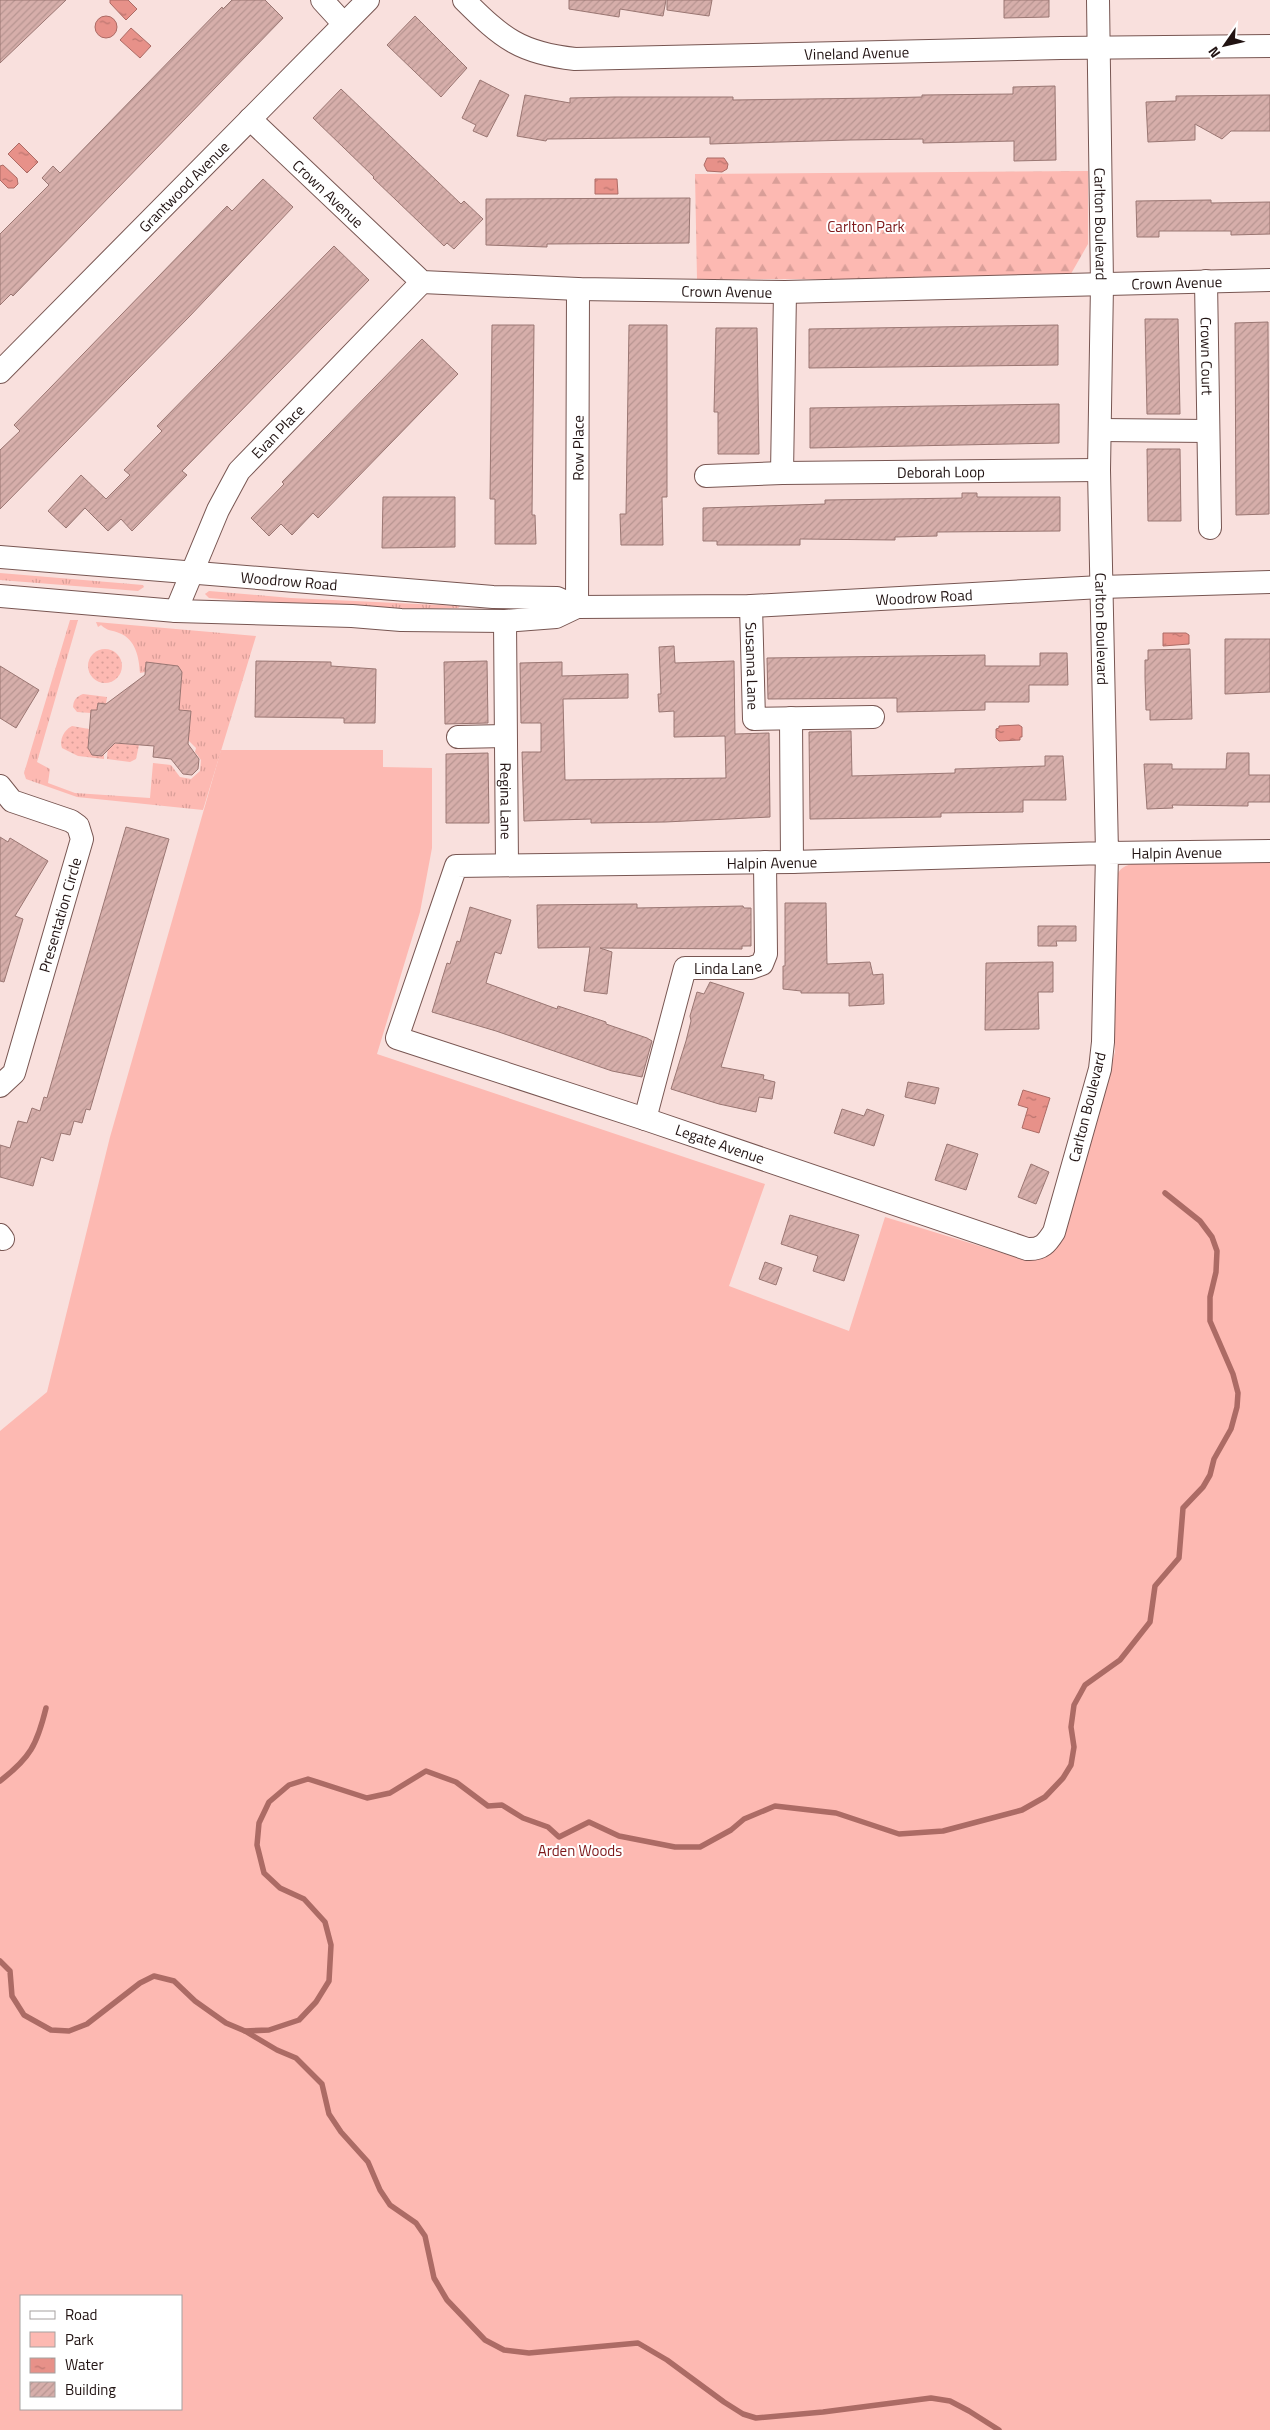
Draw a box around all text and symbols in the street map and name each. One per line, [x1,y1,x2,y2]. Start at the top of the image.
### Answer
north arrow [1200,20,1250,70]
street label: Vineland Avenue [804,40,909,65]
text: N [1202,43,1225,62]
street label: Grantwood Avenue [133,135,234,237]
street label: Crown Avenue [288,154,369,233]
street label: Carlton Boulevard [1089,168,1113,280]
park label: Carlton Park [827,215,905,238]
street label: Crown Avenue [1131,270,1222,295]
street label: Crown Avenue [681,279,772,303]
street label: Crown Court [1195,317,1219,396]
street label: Evan Place [246,399,309,464]
street label: Row Place [566,415,589,481]
street label: Deborah Loop [897,460,985,483]
street label: Woodrow Road [240,565,338,596]
street label: Carlton Boulevard [1090,572,1115,685]
street label: Woodrow Road [875,582,973,611]
street label: Susanna Lane [740,622,765,710]
street label: Regina Lane [495,762,518,840]
street label: Halpin Avenue [1131,840,1222,864]
street label: Halpin Avenue [726,850,818,874]
street label: Presentation Circle [33,855,87,975]
street label: Linda Lane [694,954,765,980]
street label: Carlton Boulevard [1062,1050,1112,1164]
street label: Legate Avenue [672,1118,768,1170]
park label: Arden Woods [538,1839,622,1862]
legend [20,2295,182,2410]
text: Road [65,2303,97,2326]
text: Park [65,2328,94,2351]
text: Water [65,2353,104,2376]
text: Building [65,2378,116,2401]

